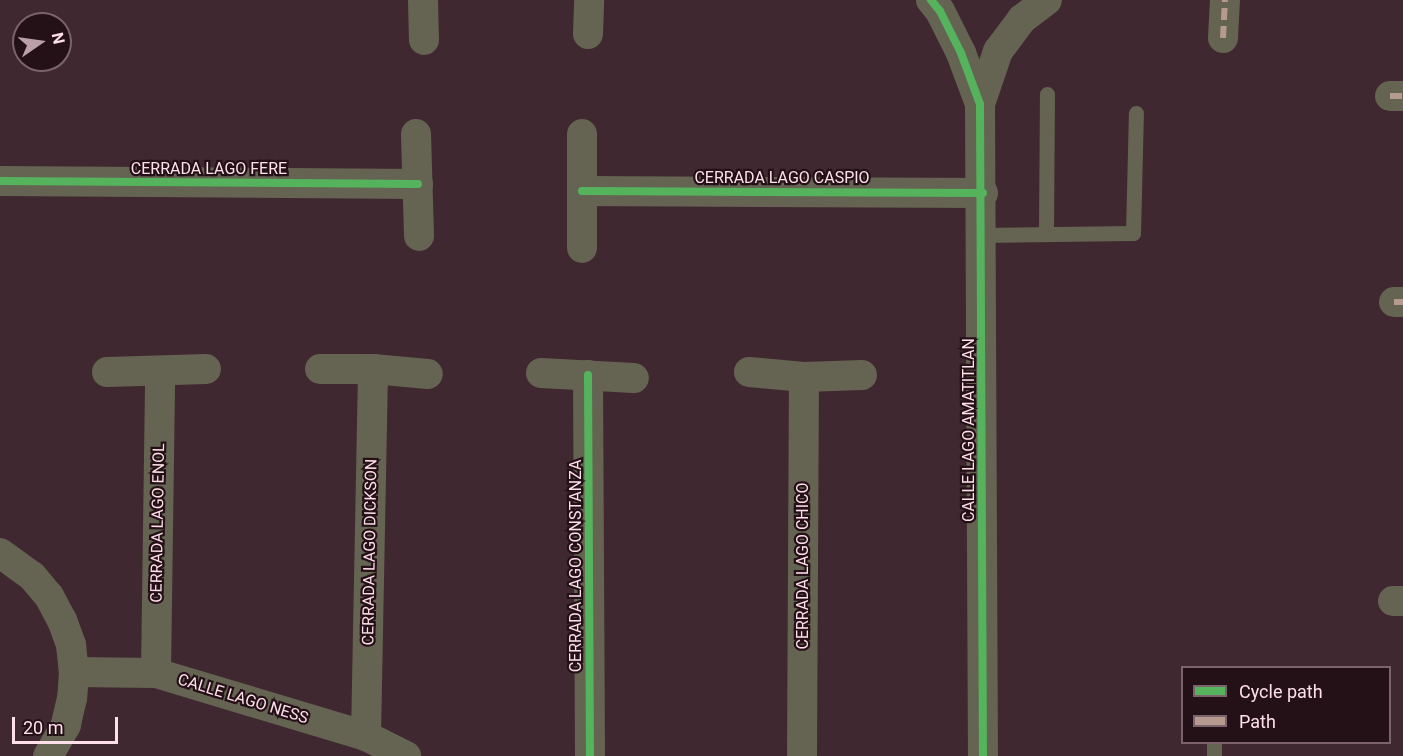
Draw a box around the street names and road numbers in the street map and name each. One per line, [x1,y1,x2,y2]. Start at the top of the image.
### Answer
street label: CERRADA LAGO FERE [131,159,287,179]
street label: CERRADA LAGO CASPIO [694,168,870,188]
street label: CALLE LAGO AMATITLAN [959,338,979,522]
street label: CERRADA LAGO ENOL [147,443,169,603]
street label: CERRADA LAGO DICKSON [359,459,381,645]
street label: CERRADA LAGO CONSTANZA [566,460,586,672]
street label: CERRADA LAGO CHICO [793,482,813,650]
street label: CALLE LAGO NESS [175,670,311,728]

